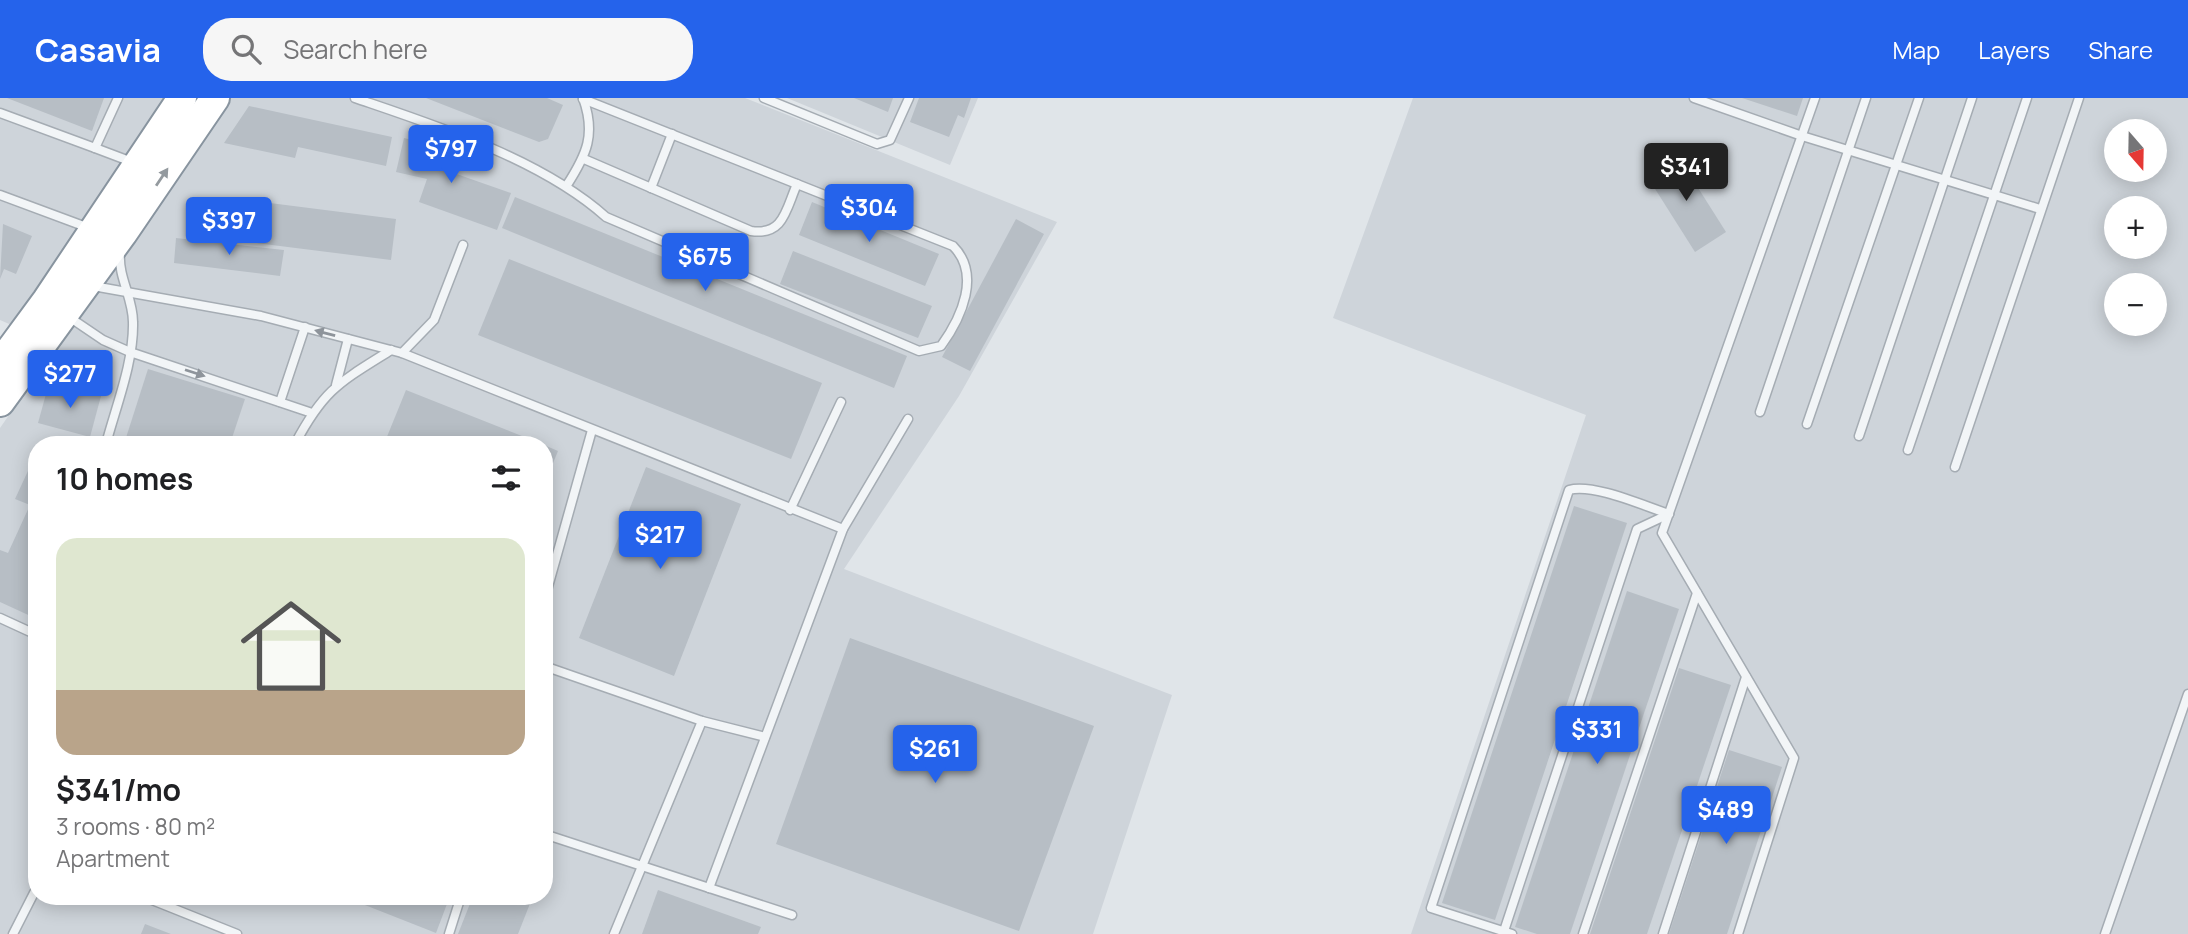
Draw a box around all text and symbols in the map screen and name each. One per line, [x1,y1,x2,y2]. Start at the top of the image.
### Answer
search box [203,18,693,81]
text: Casavia [35,27,161,72]
icon: search [227,30,265,68]
text: Search here [283,31,428,67]
text: Map [1893,33,1940,66]
text: Layers [1978,33,2050,66]
text: Share [2088,33,2153,66]
north arrow [2104,119,2166,182]
map controls [2104,119,2167,336]
pin: $797 [410,126,492,185]
text: $797 [424,132,478,164]
pin: $341 [1645,144,1727,203]
text: $341 [1660,150,1712,182]
one-way arrow [155,168,169,186]
pin: $304 [828,184,910,244]
text: $304 [841,191,897,223]
button: + [2104,196,2167,259]
pin: $397 [188,198,270,257]
text: $397 [202,204,256,236]
pin: $675 [664,234,746,293]
text: $675 [678,240,732,272]
button: − [2104,273,2167,336]
one-way arrow [315,327,336,337]
pin: $277 [29,350,111,410]
text: $277 [44,357,96,389]
one-way arrow [184,369,205,379]
text: 10 homes [56,458,193,499]
icon: filters [487,459,525,497]
pin: $217 [619,512,701,571]
text: $217 [635,518,685,550]
icon: home [228,583,354,709]
pin: $331 [1556,706,1638,766]
text: $331 [1571,713,1623,745]
pin: $261 [894,726,976,785]
text: $261 [909,732,961,764]
text: $341/mo [56,769,181,810]
pin: $489 [1685,786,1767,846]
text: $489 [1698,793,1754,825]
text: 3 rooms · 80 m² [56,810,215,842]
text: Apartment [56,842,170,874]

